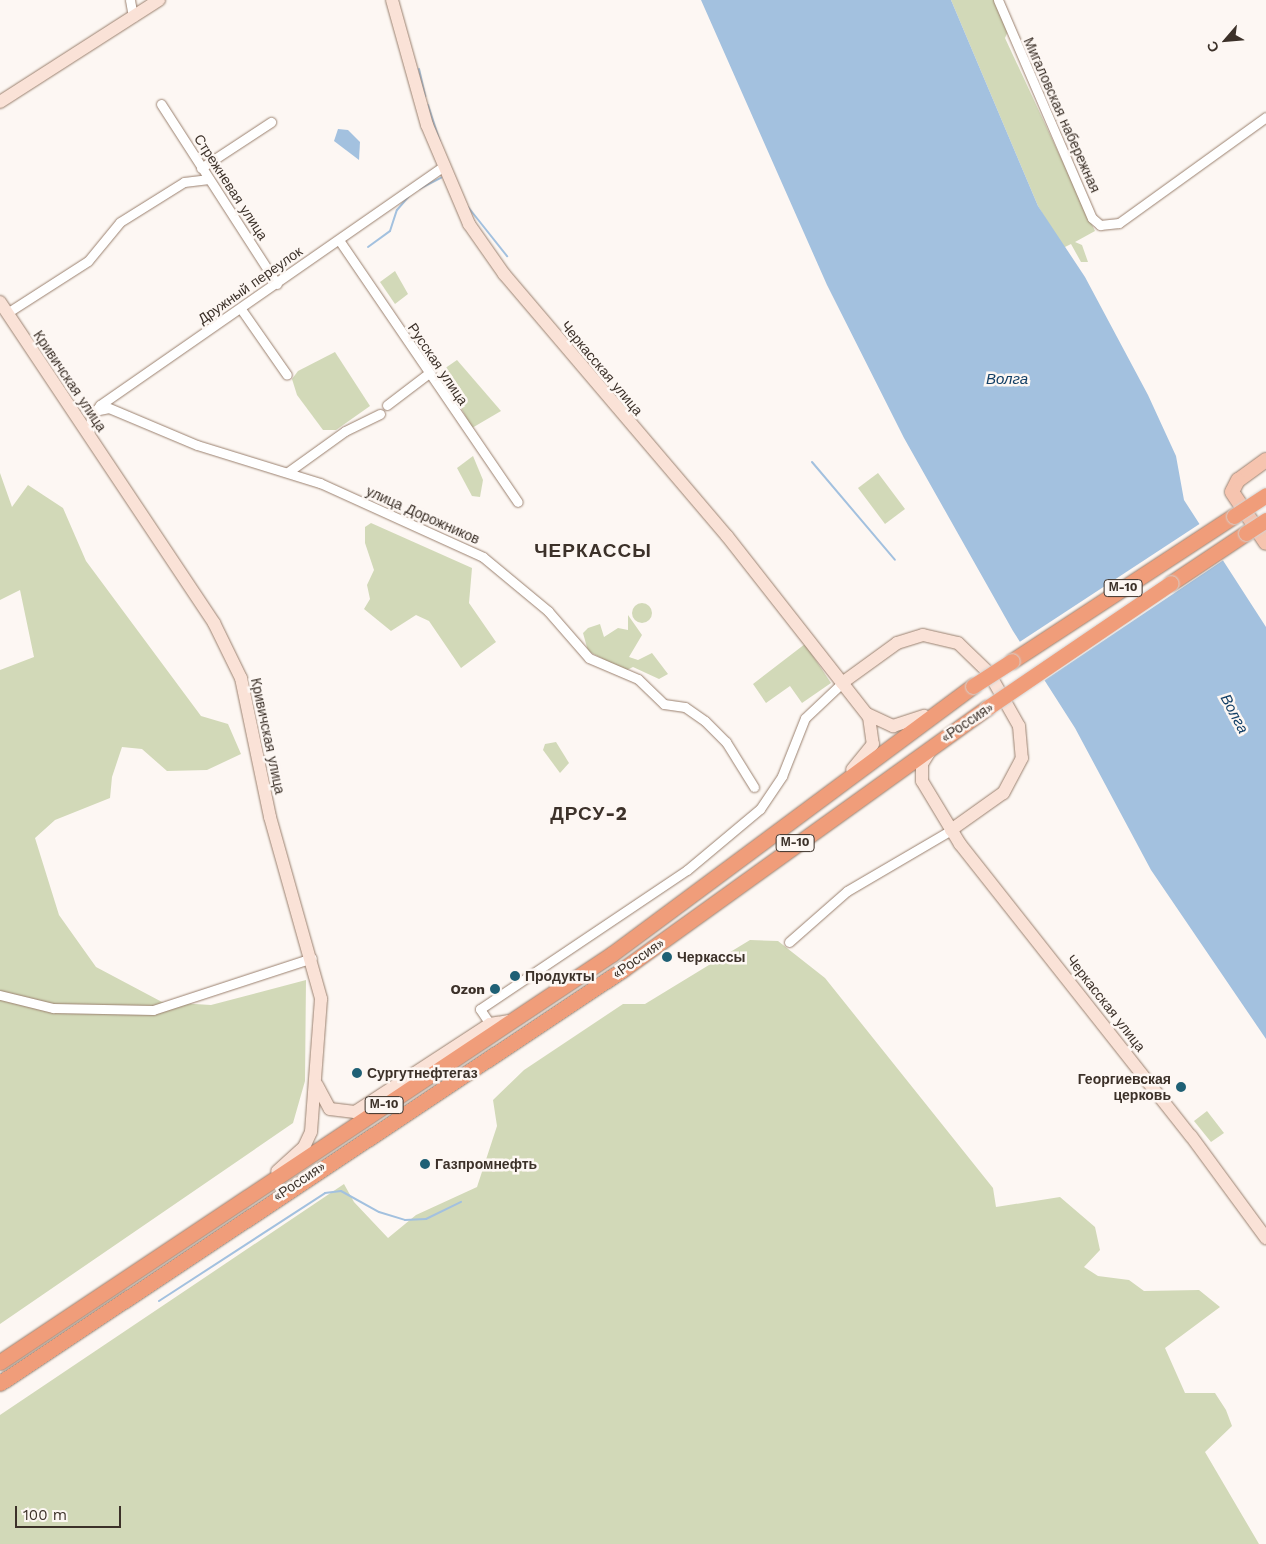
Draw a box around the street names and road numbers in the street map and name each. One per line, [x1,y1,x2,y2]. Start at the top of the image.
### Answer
street label: Мигаловская набережная [1020,35,1104,195]
street label: Стрежневая улица [191,131,271,243]
street label: Дружный переулок [195,243,305,327]
street label: Черкасская улица [558,317,646,419]
street label: Русская улица [404,320,472,408]
street label: Кривичская улица [30,327,110,435]
street label: улица Дорожников [364,482,482,548]
road number: М-10 [1103,578,1143,598]
street label: Кривичская улица [247,676,289,796]
street label: «Россия» [938,698,996,746]
road number: М-10 [775,834,815,852]
street label: «Россия» [609,934,667,982]
street label: Черкасская улица [1063,951,1149,1055]
road number: М-10 [364,1096,404,1114]
street label: «Россия» [270,1157,328,1205]

